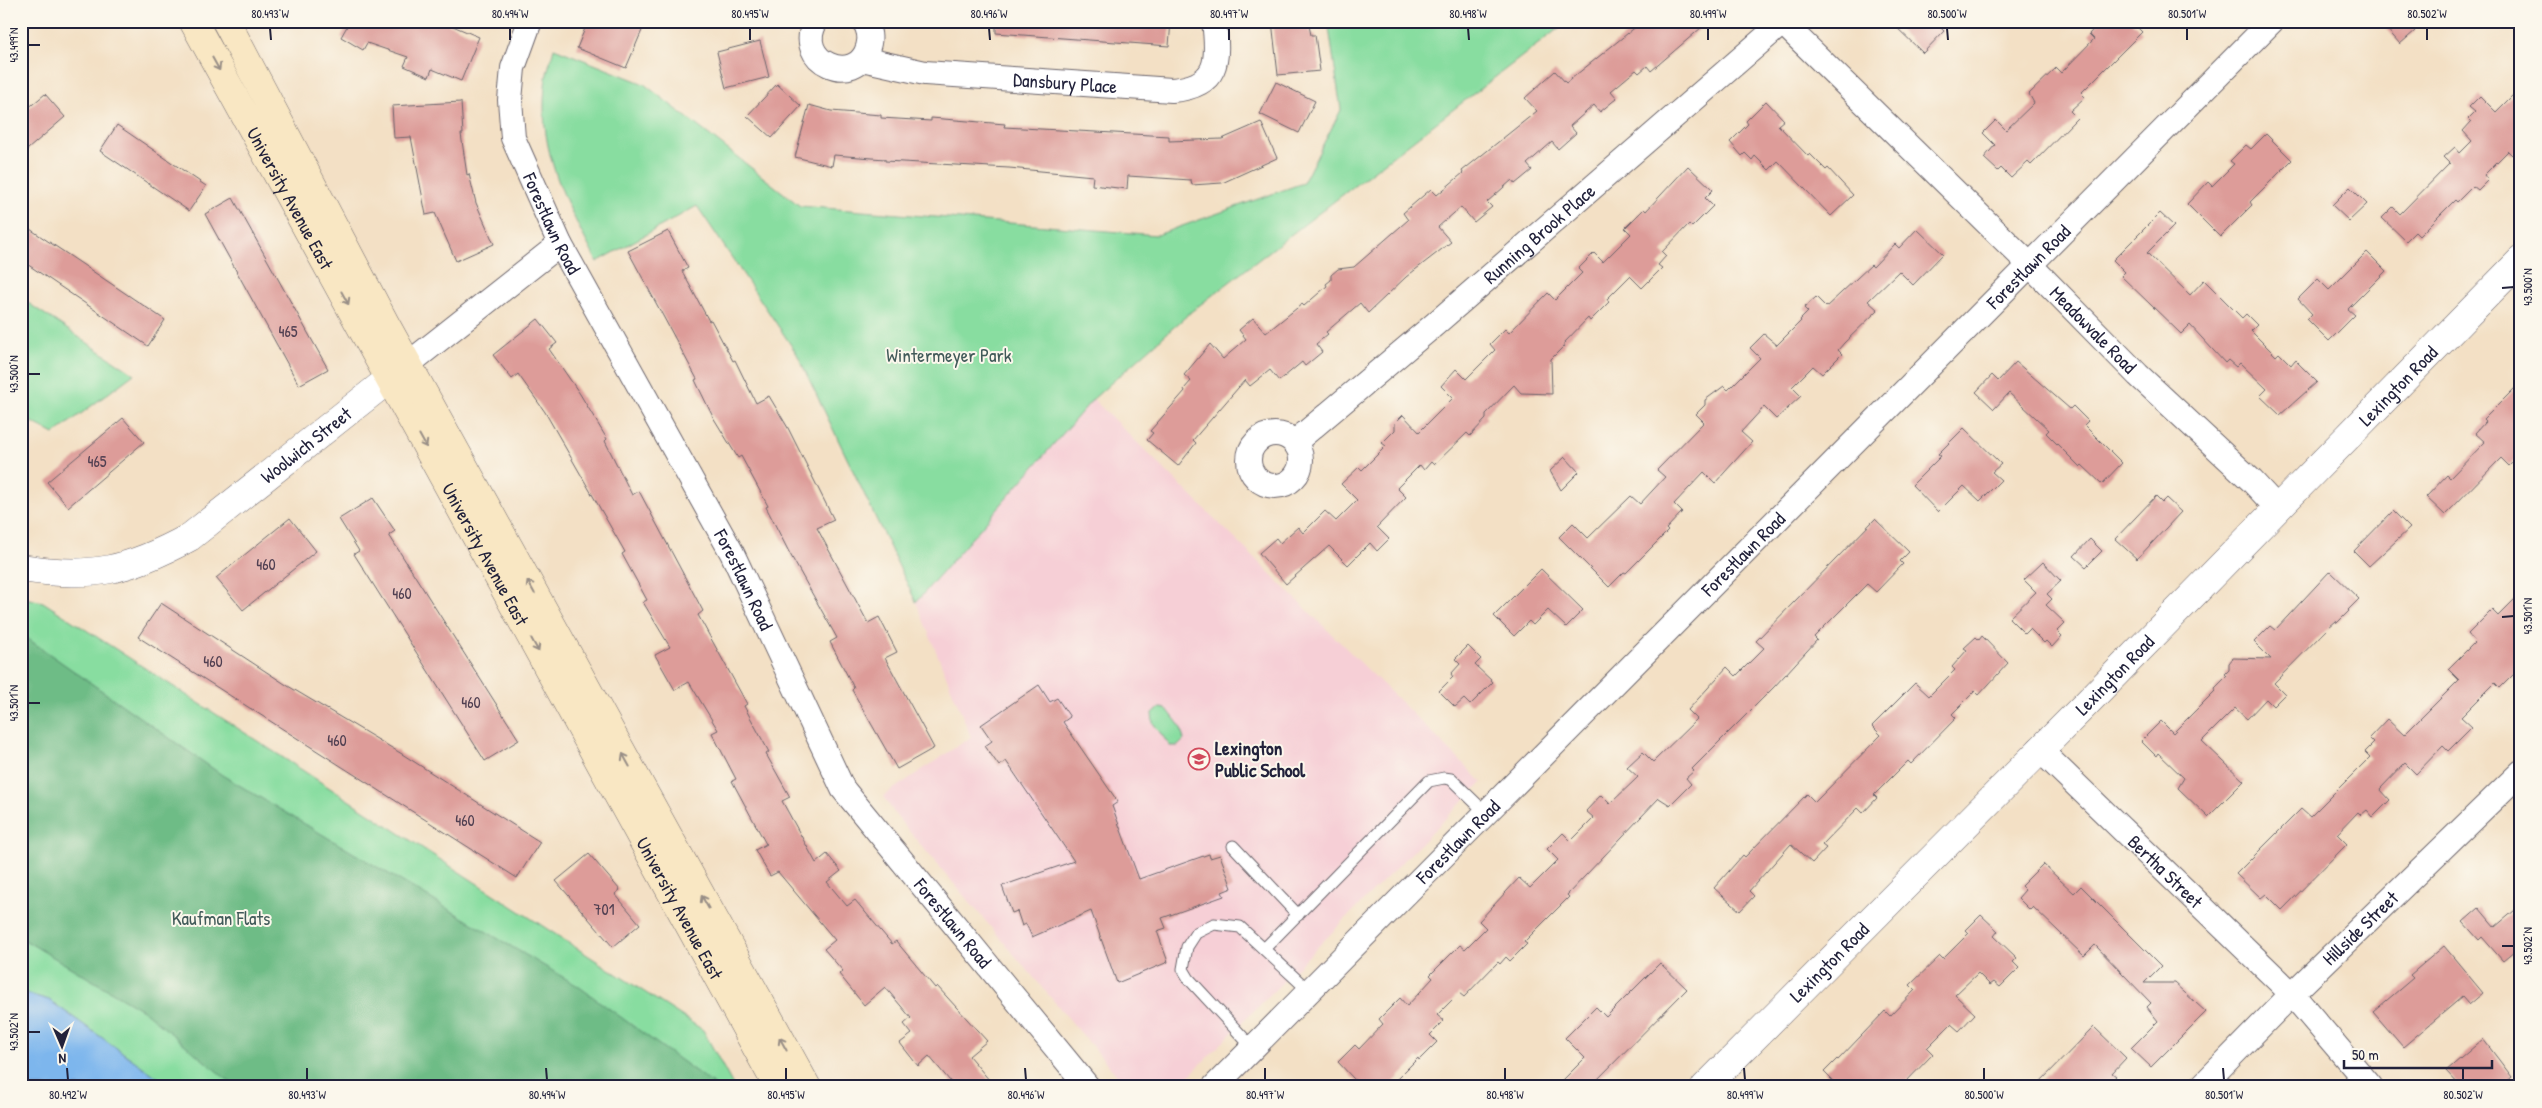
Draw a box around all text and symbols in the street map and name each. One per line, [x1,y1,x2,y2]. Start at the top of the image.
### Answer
text: 80.493°W [251,5,289,22]
text: 80.494°W [492,5,529,22]
text: 80.495°W [731,5,769,22]
text: 80.496°W [970,5,1008,22]
text: 80.497°W [1210,5,1249,22]
text: 80.498°W [1449,5,1487,22]
text: 80.499°W [1690,5,1727,22]
text: 80.500°W [1927,5,1967,22]
text: 80.501°W [2168,5,2207,22]
text: 80.502°W [2407,5,2447,22]
text: 43.499°N [5,28,22,62]
one-way arrow [212,56,222,71]
street label: Dansbury Place [1012,66,1118,99]
street label: University Avenue East [241,122,340,274]
street label: Forestlawn Road [517,168,587,279]
street label: Running Brook Place [1478,178,1601,289]
street label: Forestlawn Road [1980,218,2076,315]
text: 43.500°N [2519,268,2536,306]
street label: Meadowvale Road [2044,280,2143,380]
one-way arrow [340,291,350,306]
house number: 465 [278,320,298,342]
street label: Lexington Road [2353,339,2444,431]
park label: Wintermeyer Park [886,342,1012,368]
text: 43.500°N [5,355,22,393]
street label: Woolwich Street [255,401,357,489]
one-way arrow [419,433,428,448]
house number: 465 [87,450,107,472]
street label: University Avenue East [436,478,535,630]
street label: Forestlawn Road [1695,506,1791,603]
street label: Forestlawn Road [708,524,780,635]
house number: 460 [256,553,276,575]
one-way arrow [525,580,535,595]
house number: 460 [392,582,412,604]
text: 43.501°N [2519,598,2536,634]
street label: Lexington Road [2069,629,2160,721]
one-way arrow [530,637,540,652]
house number: 460 [203,650,223,672]
text: 43.501°N [5,685,22,721]
house number: 460 [461,691,481,713]
house number: 460 [327,729,347,751]
place label: Lexington Public School [1215,735,1306,783]
school or university icon: Lexington Public School [1187,747,1211,771]
one-way arrow [621,752,631,767]
street label: Forestlawn Road [1409,793,1506,890]
house number: 460 [455,809,475,831]
street label: Bertha Street [2122,829,2209,914]
street label: University Avenue East [630,832,730,984]
street label: Forestlawn Road [908,872,998,974]
street label: Hillside Street [2316,885,2404,971]
one-way arrow [700,895,709,910]
house number: 701 [594,898,615,920]
park label: Kaufman Flats [172,905,270,931]
street label: Lexington Road [1784,916,1875,1008]
text: 43.502°N [2519,927,2536,965]
text: 43.502°N [5,1013,22,1051]
north arrow [38,1020,88,1070]
one-way arrow [778,1037,788,1052]
scale bar [2344,1038,2492,1070]
text: 50 m [2352,1044,2379,1065]
text: N [58,1050,67,1069]
text: 80.492°W [49,1086,88,1103]
text: 80.493°W [288,1086,326,1103]
text: 80.494°W [529,1086,566,1103]
text: 80.495°W [767,1086,805,1103]
text: 80.496°W [1007,1086,1045,1103]
text: 80.497°W [1246,1086,1285,1103]
text: 80.498°W [1486,1086,1524,1103]
text: 80.499°W [1727,1086,1764,1103]
text: 80.500°W [1964,1086,2004,1103]
text: 80.501°W [2205,1086,2244,1103]
text: 80.502°W [2443,1086,2483,1103]

